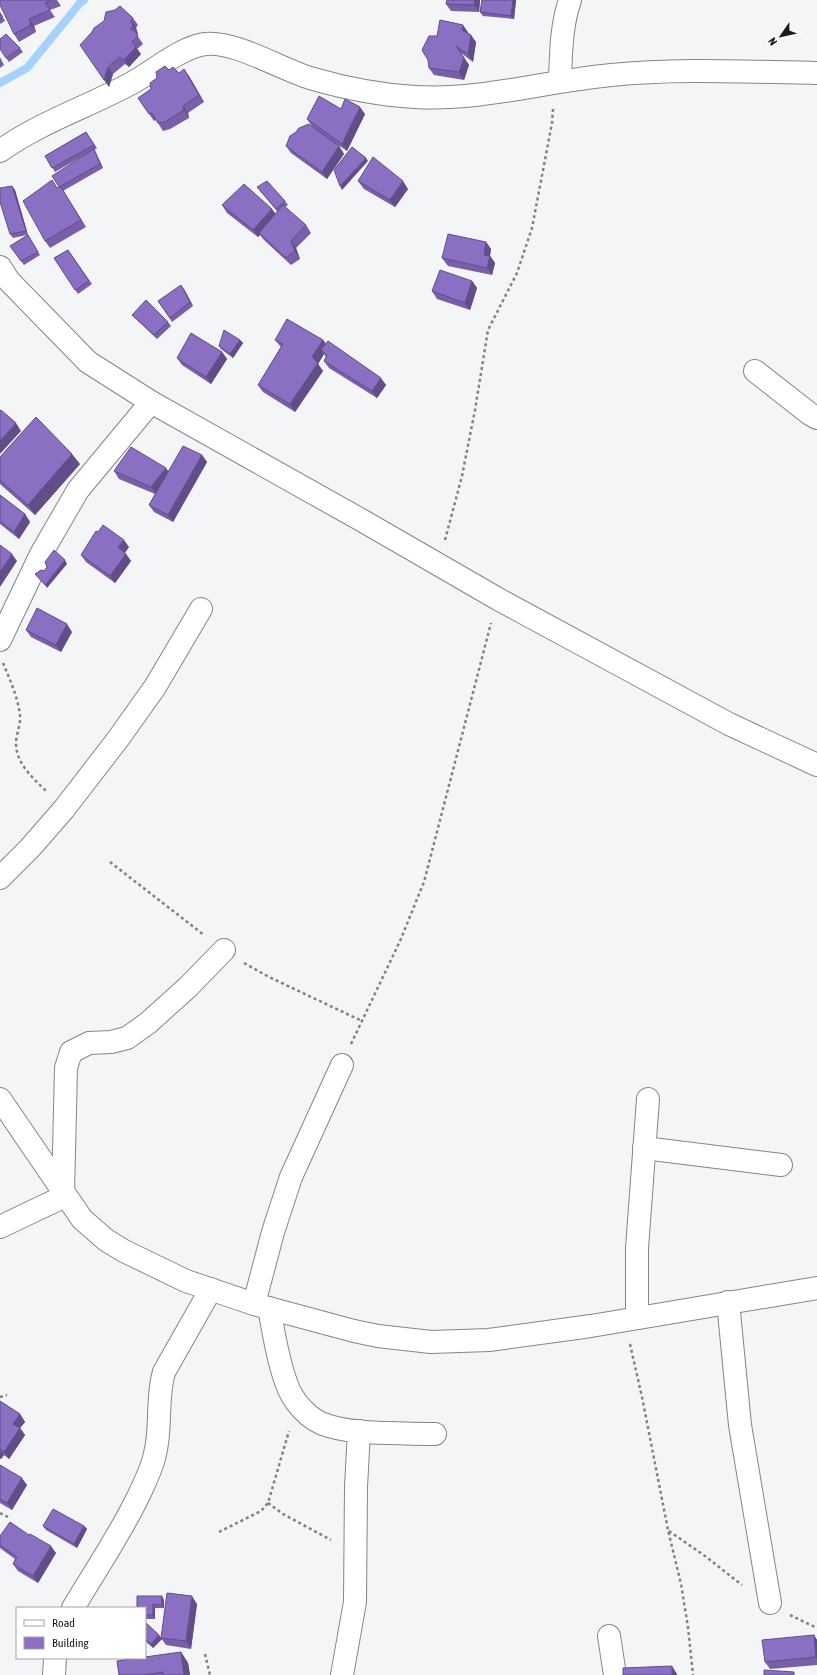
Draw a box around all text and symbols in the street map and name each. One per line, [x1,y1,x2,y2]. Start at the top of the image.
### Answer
north arrow [761,16,801,56]
text: N [766,36,780,48]
legend [16,1607,146,1659]
text: Road [52,1616,75,1630]
text: Building [52,1636,90,1650]

